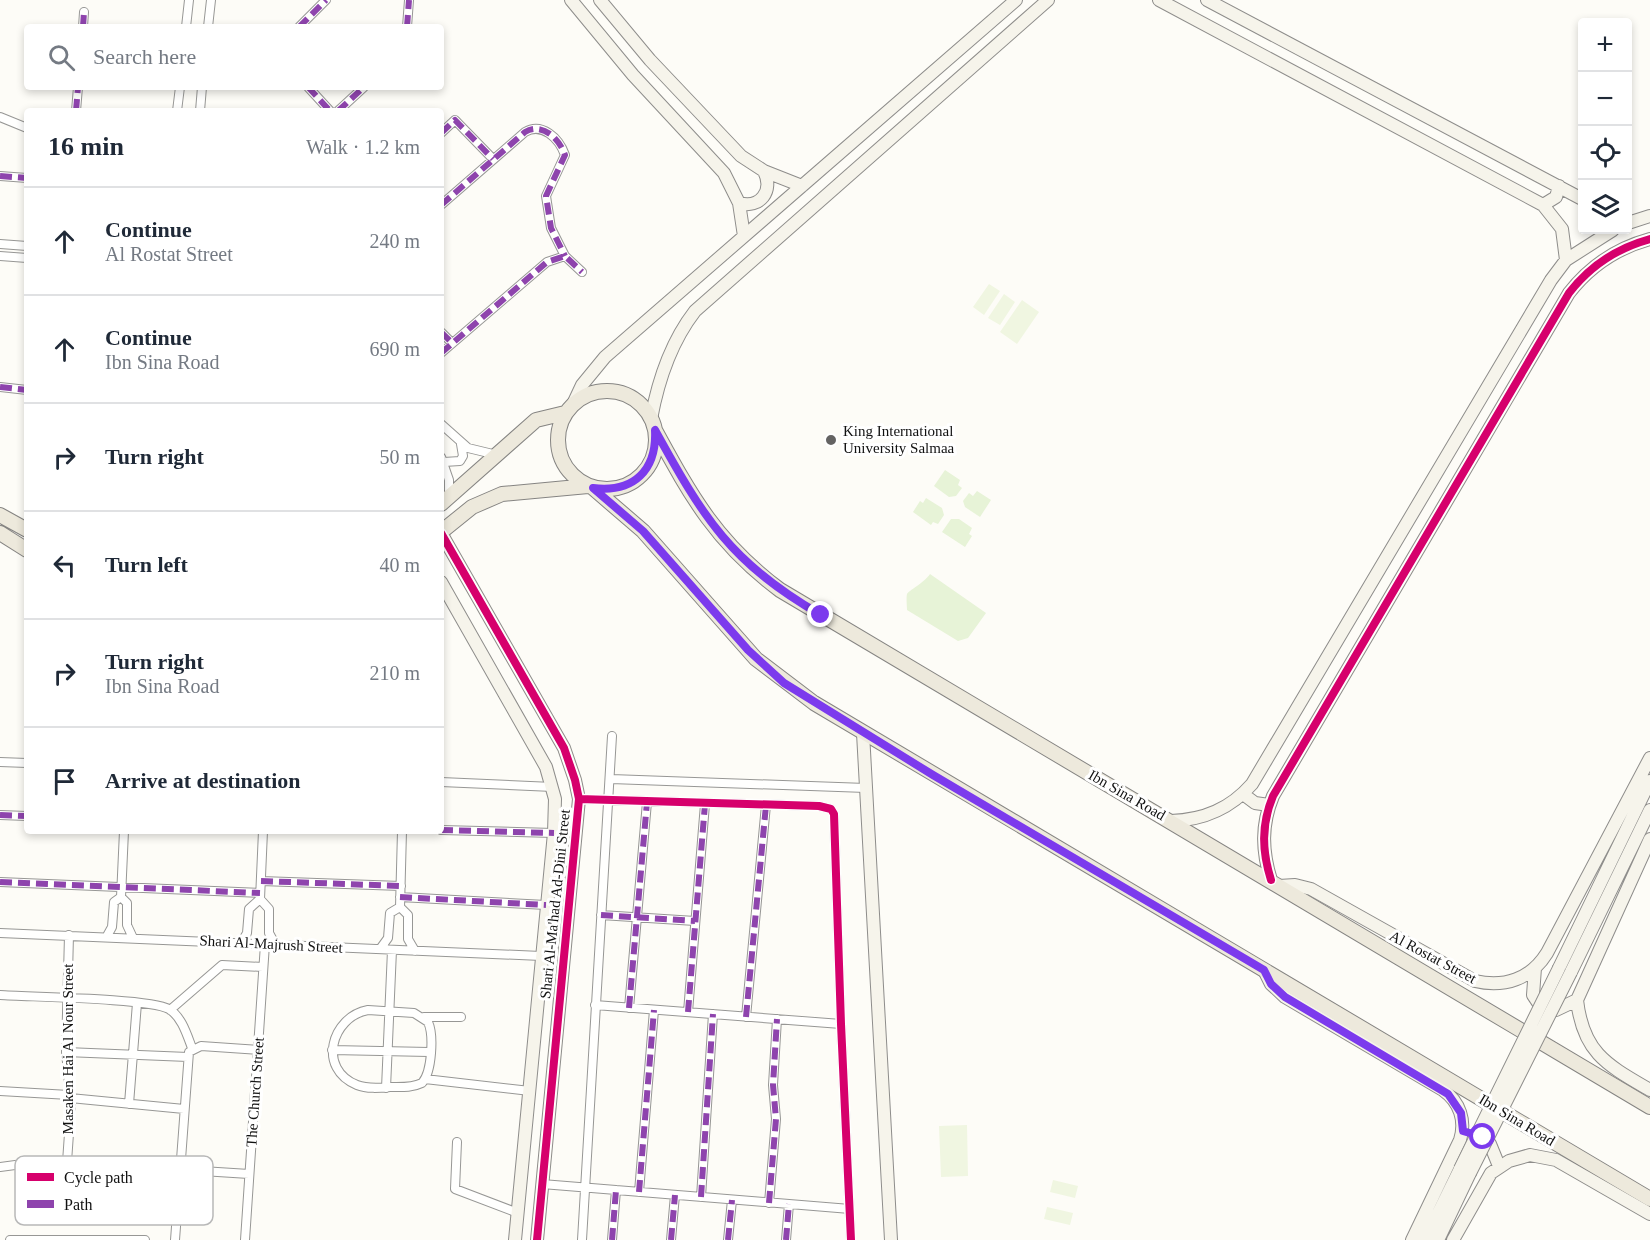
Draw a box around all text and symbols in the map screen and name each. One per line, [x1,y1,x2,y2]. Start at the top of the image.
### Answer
map controls [1578,18,1632,234]
button: + [1578,18,1632,72]
search box [24,24,444,90]
icon: search [45,41,78,74]
text: Search here [93,44,196,69]
button: − [1578,72,1632,126]
button: locate [1578,126,1632,180]
text: 16 min [48,132,124,161]
text: Walk · 1.2 km [306,136,420,158]
button: layers [1578,180,1632,234]
text: Continue [105,217,192,242]
icon: ahead [48,225,81,258]
text: 240 m [369,230,420,252]
text: Al Rostat Street [105,243,233,265]
text: Continue [105,325,192,350]
icon: ahead [48,333,81,366]
text: 690 m [369,338,420,360]
text: Ibn Sina Road [105,351,219,373]
place label: King International University Salmaa [843,423,955,456]
marker: King International University Salmaa [824,433,838,447]
icon: right [48,441,81,474]
text: Turn right [105,444,204,469]
text: 50 m [379,446,420,468]
icon: left [48,549,81,582]
text: Turn left [105,552,188,577]
text: 40 m [379,554,420,576]
route end [807,601,833,627]
text: Turn right [105,649,204,674]
icon: right [48,657,81,690]
text: 210 m [369,662,420,684]
text: Ibn Sina Road [105,675,219,697]
icon: arrive [48,765,81,798]
street label: Ibn Sina Road [1086,767,1169,824]
text: Arrive at destination [105,768,301,793]
street label: Shari Al-Ma'had Ad-Dini Street [537,808,573,1000]
street label: Al Rostat Street [1387,927,1480,987]
street label: Shari Al-Majrush Street [199,932,344,956]
street label: Masaken Hai Al Nour Street [60,963,76,1134]
street label: The Church Street [243,1036,267,1147]
street label: Ibn Sina Road [1476,1091,1558,1149]
route start [1469,1123,1495,1149]
legend [15,1156,213,1225]
text: Cycle path [64,1169,133,1187]
text: Path [64,1196,92,1213]

